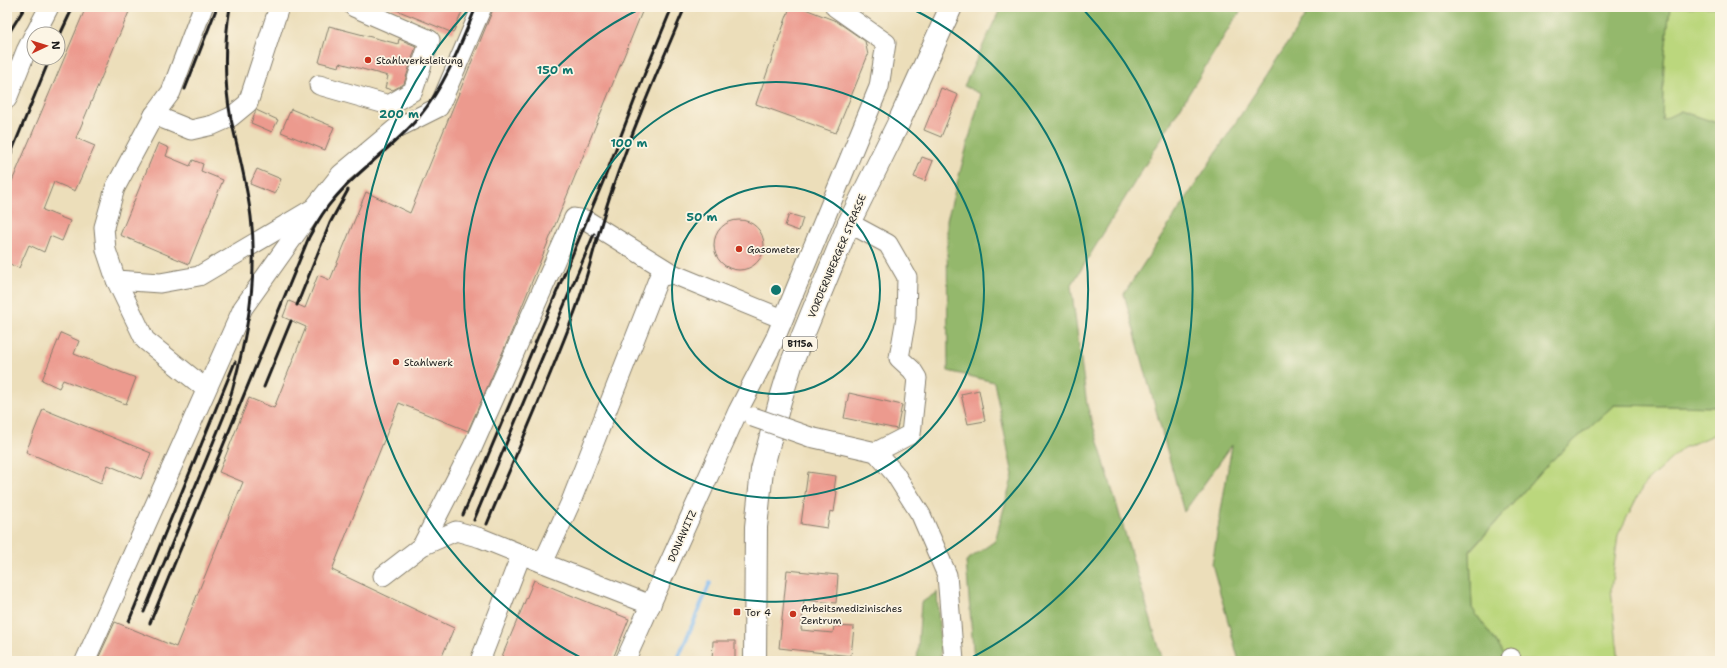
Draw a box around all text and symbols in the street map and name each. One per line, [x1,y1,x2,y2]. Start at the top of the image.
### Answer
north arrow [26,26,66,66]
text: N [48,40,63,50]
place label: Stahlwerksleitung [376,54,463,67]
marker: Stahlwerksleitung [363,55,373,65]
text: 150 m [537,62,573,78]
text: 200 m [379,106,419,122]
text: 100 m [611,135,648,151]
street label: VORDERNBERGER STRASSE [805,192,869,320]
text: 50 m [687,209,718,225]
place label: Gasometer [747,243,800,256]
marker: Gasometer [734,244,744,254]
centre of rings [769,283,783,297]
road number: B115a [783,337,817,351]
place label: Stahlwerk [404,356,453,369]
marker: Stahlwerk [391,357,401,367]
street label: DONAWITZ [665,508,699,564]
place label: Arbeitsmedizinisches Zentrum [801,602,902,627]
place label: Tor 4 [745,606,771,619]
marker: Tor 4 [732,607,742,617]
marker: Arbeitsmedizinisches Zentrum [788,609,798,619]

